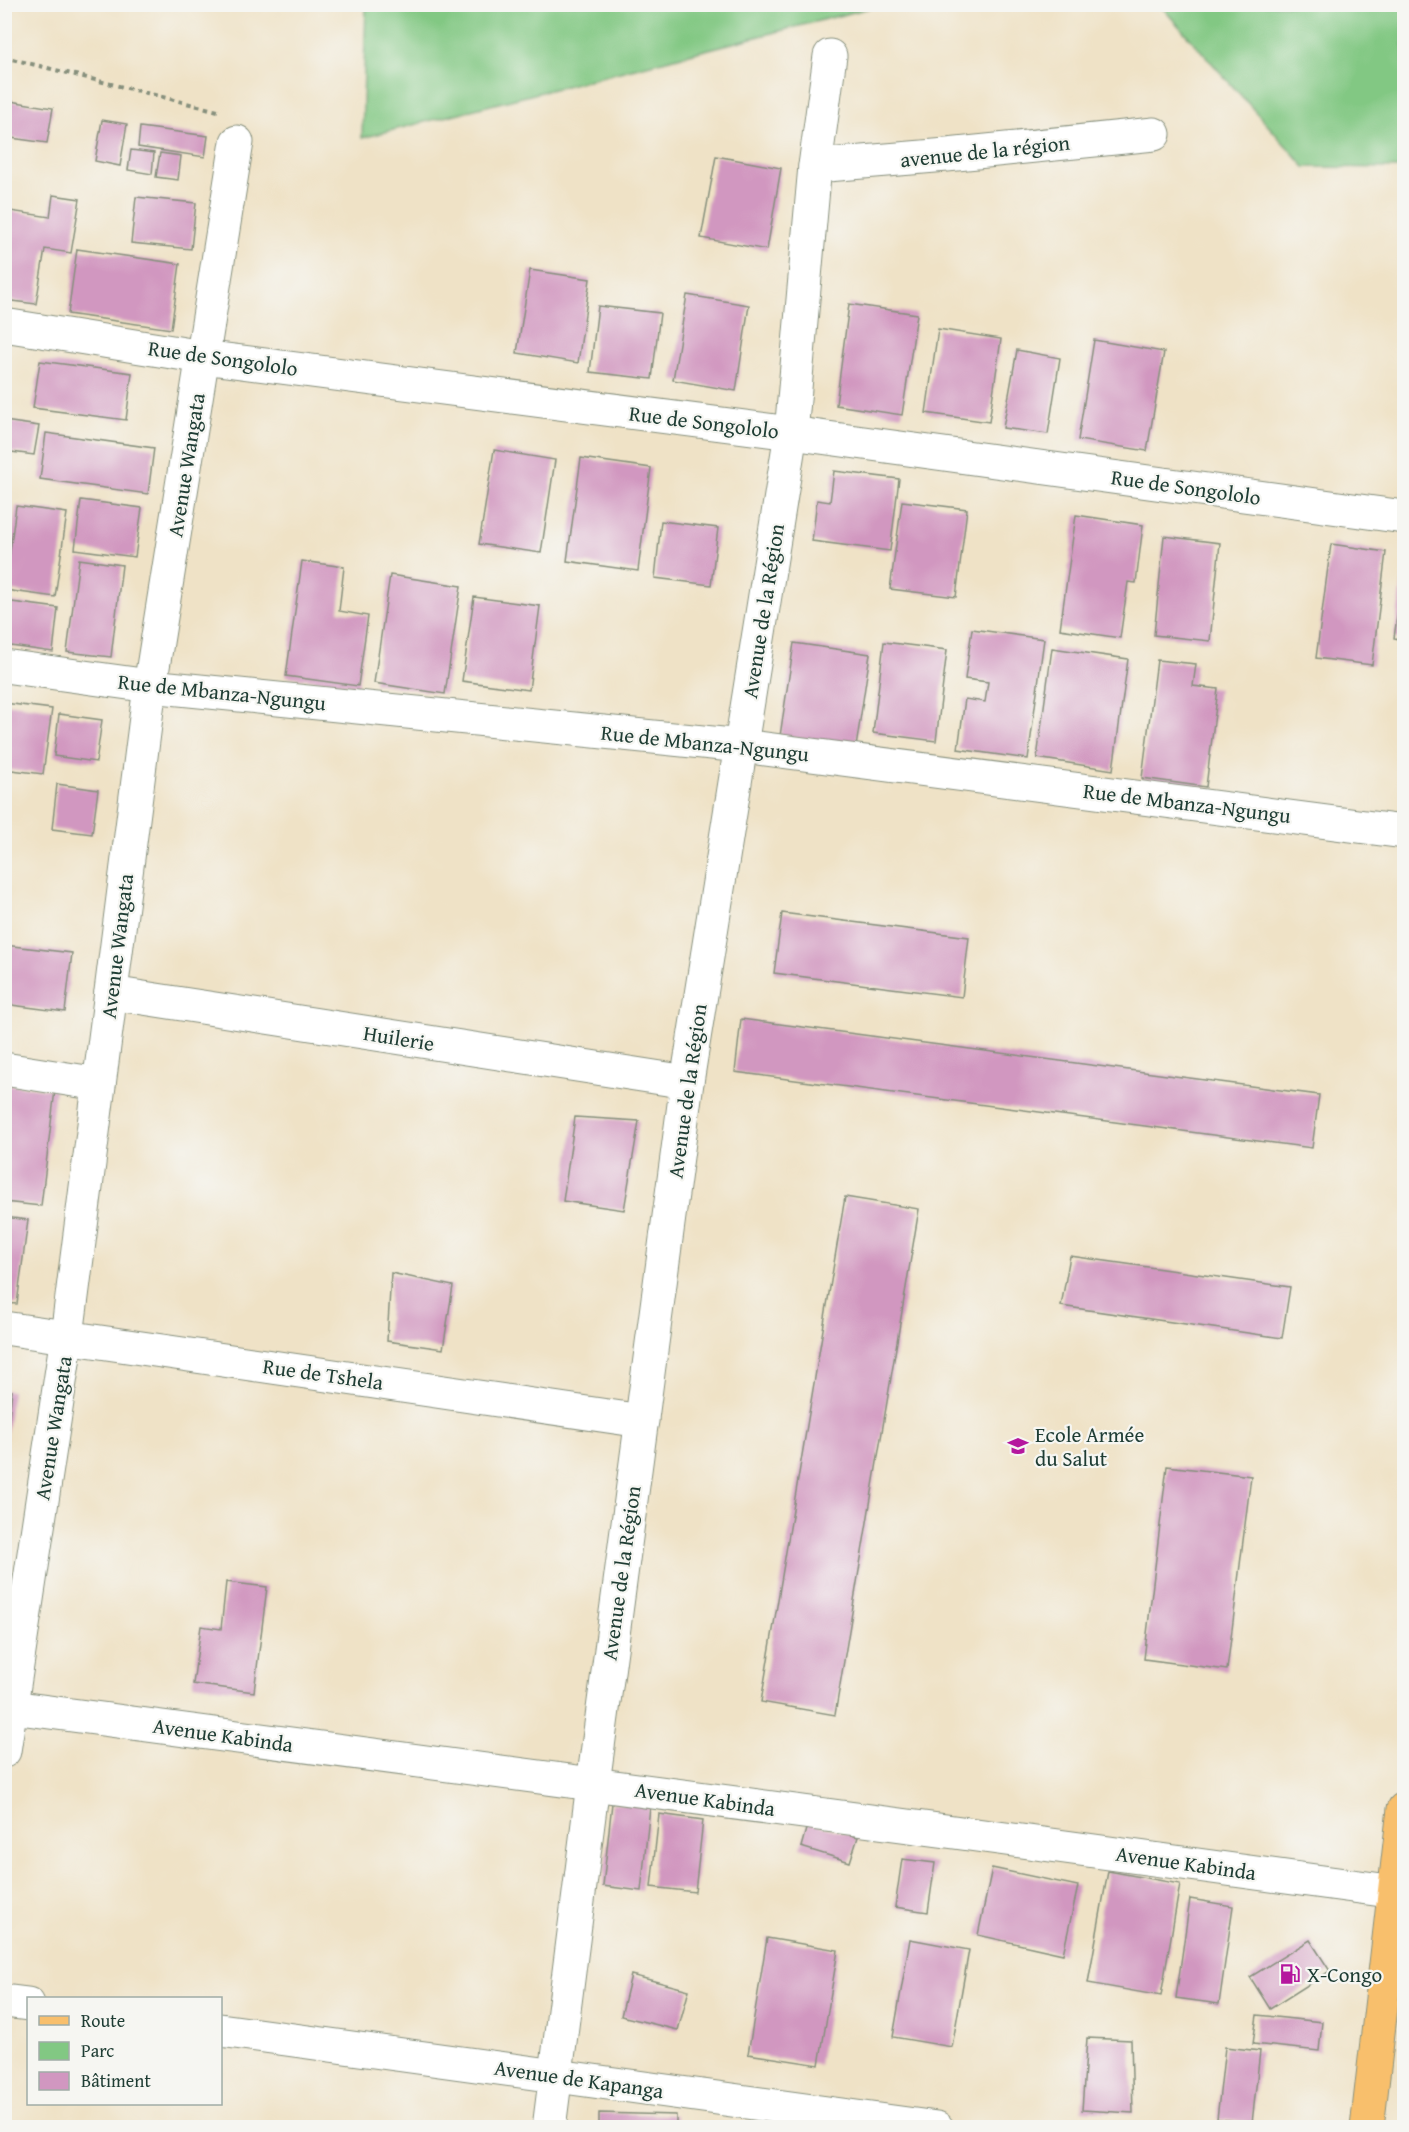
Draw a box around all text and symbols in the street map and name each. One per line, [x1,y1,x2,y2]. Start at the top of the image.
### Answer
street label: avenue de la région [899,127,1072,175]
street label: Rue de Songololo [146,332,300,384]
street label: Avenue Wangata [159,391,213,539]
street label: Rue de Songololo [627,397,781,447]
street label: Rue de Songololo [1109,461,1263,513]
street label: Avenue de la Région [734,521,792,700]
street label: Rue de Mbanza-Ngungu [117,666,328,718]
street label: Rue de Mbanza-Ngungu [600,717,811,769]
street label: Rue de Mbanza-Ngungu [1081,775,1293,831]
street label: Avenue Wangata [93,872,141,1020]
street label: Avenue de la Région [659,1001,715,1180]
street label: Huilerie [361,1017,437,1059]
street label: Rue de Tshela [261,1350,385,1398]
street label: Avenue Wangata [26,1354,80,1502]
place label: Ecole Armée du Salut [1035,1419,1144,1474]
school or university icon: Ecole Armée du Salut [1006,1434,1030,1458]
street label: Avenue de la Région [593,1483,649,1662]
street label: Avenue Kabinda [151,1710,295,1760]
street label: Avenue Kabinda [633,1774,777,1824]
street label: Avenue Kabinda [1114,1838,1258,1888]
place label: X-Congo [1307,1959,1382,1990]
fuel station icon: X-Congo [1278,1962,1302,1986]
legend [27,1997,222,2105]
text: Route [81,2007,125,2034]
text: Parc [81,2037,114,2064]
street label: Avenue de Kapanga [492,2052,666,2106]
text: Bâtiment [81,2067,151,2094]

